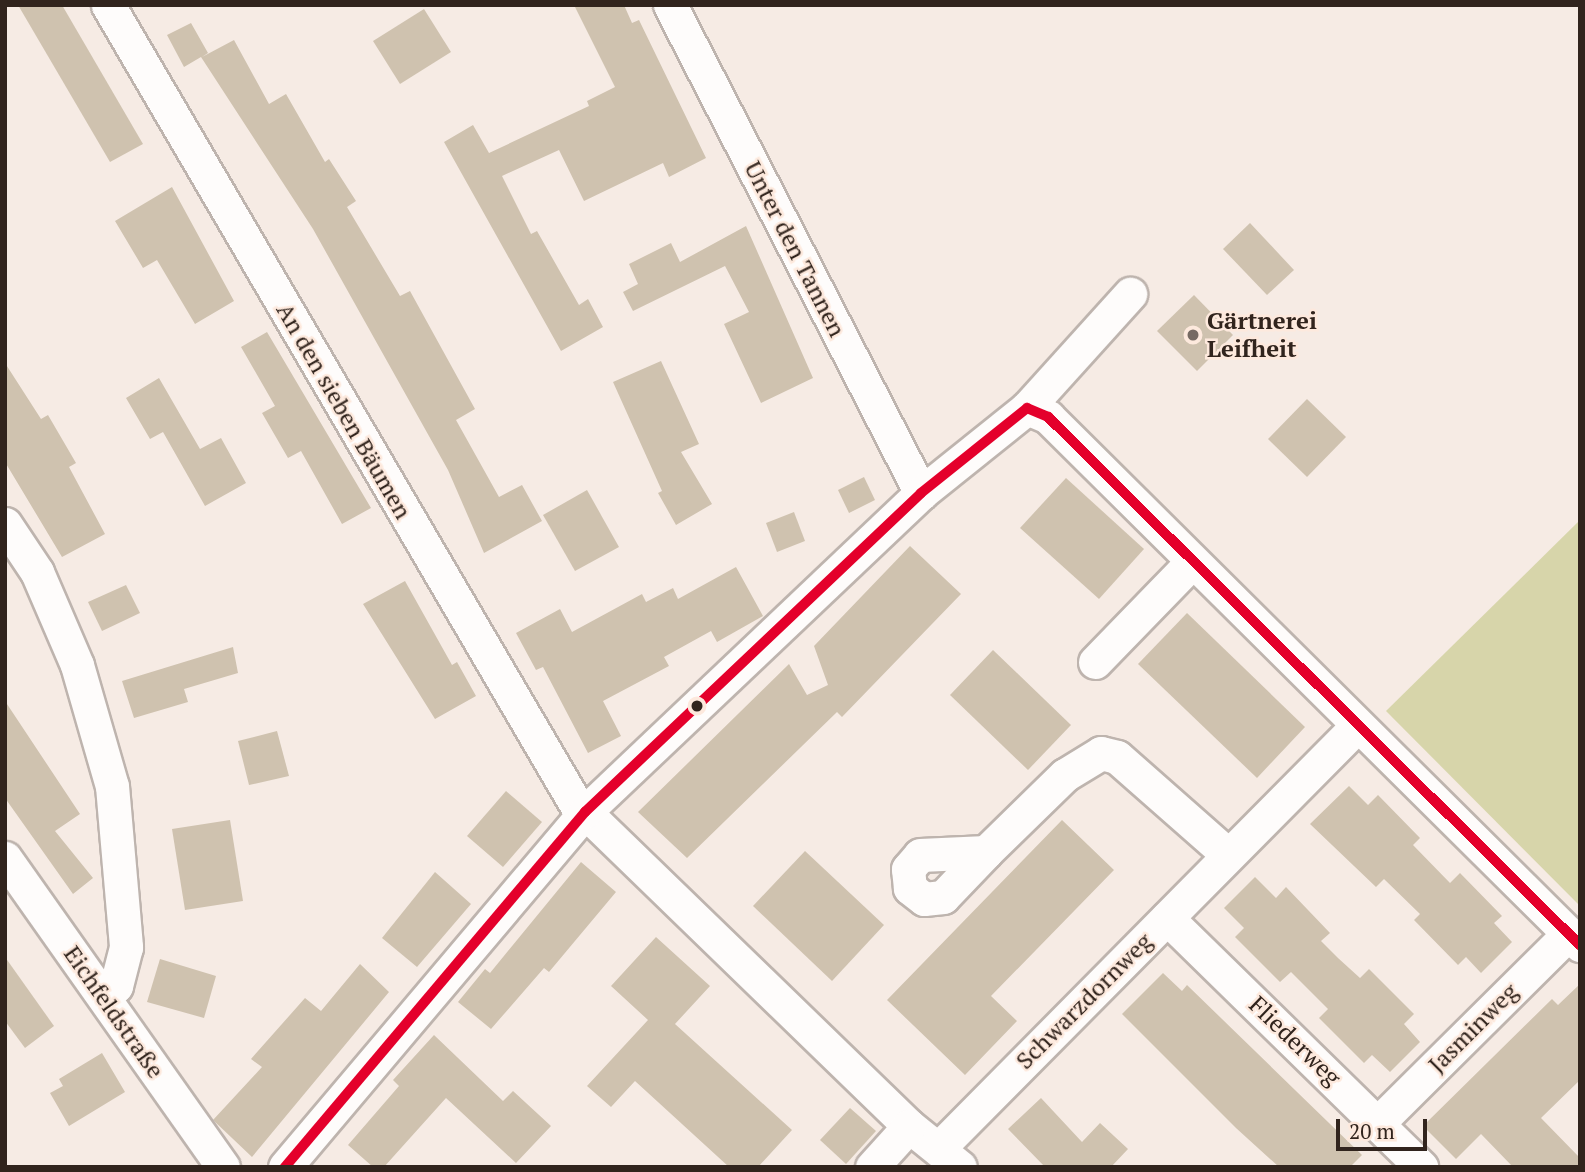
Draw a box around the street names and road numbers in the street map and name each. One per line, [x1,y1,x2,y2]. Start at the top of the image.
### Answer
street label: Unter den Tannen [738,156,852,342]
street label: An den sieben Bäumen [270,298,418,524]
street label: Schwarzdornweg [1010,927,1158,1075]
street label: Eichfeldstraße [58,940,170,1084]
street label: Jasminweg [1422,977,1524,1079]
street label: Fliederweg [1243,990,1347,1092]

